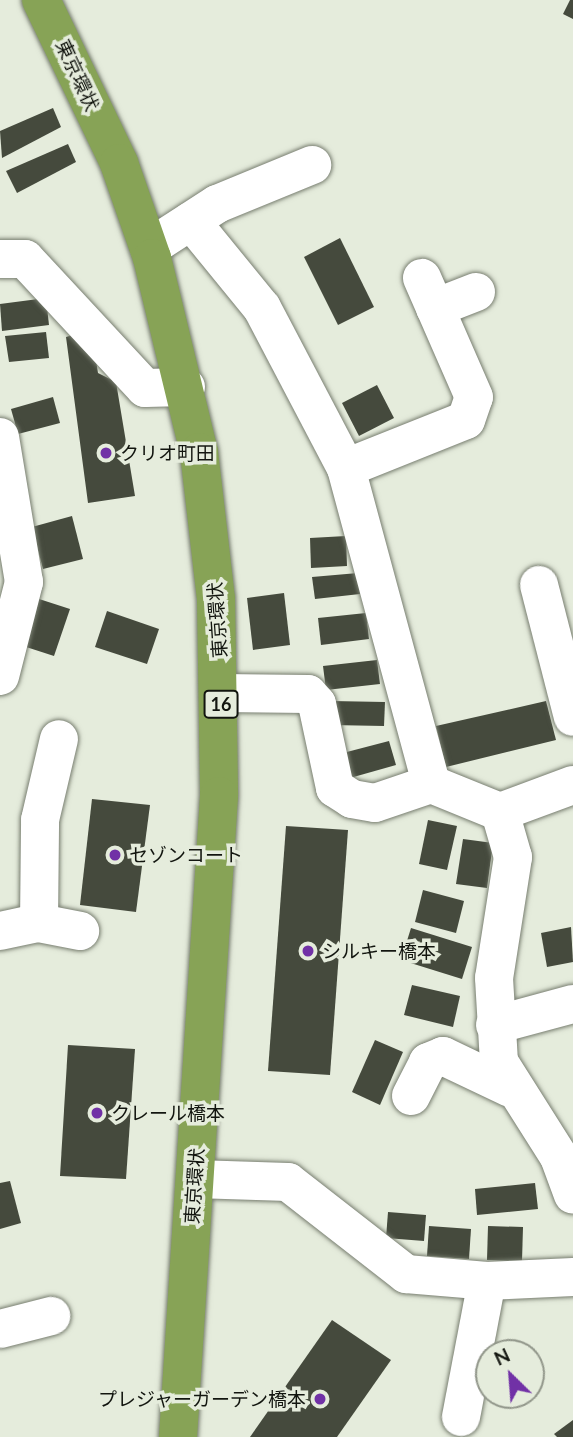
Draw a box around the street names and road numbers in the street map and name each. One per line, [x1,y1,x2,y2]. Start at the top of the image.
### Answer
street label: 東京環状 [52,36,104,114]
street label: 東京環状 [203,581,231,659]
road number: 16 [204,690,238,718]
street label: 東京環状 [180,1147,208,1225]

